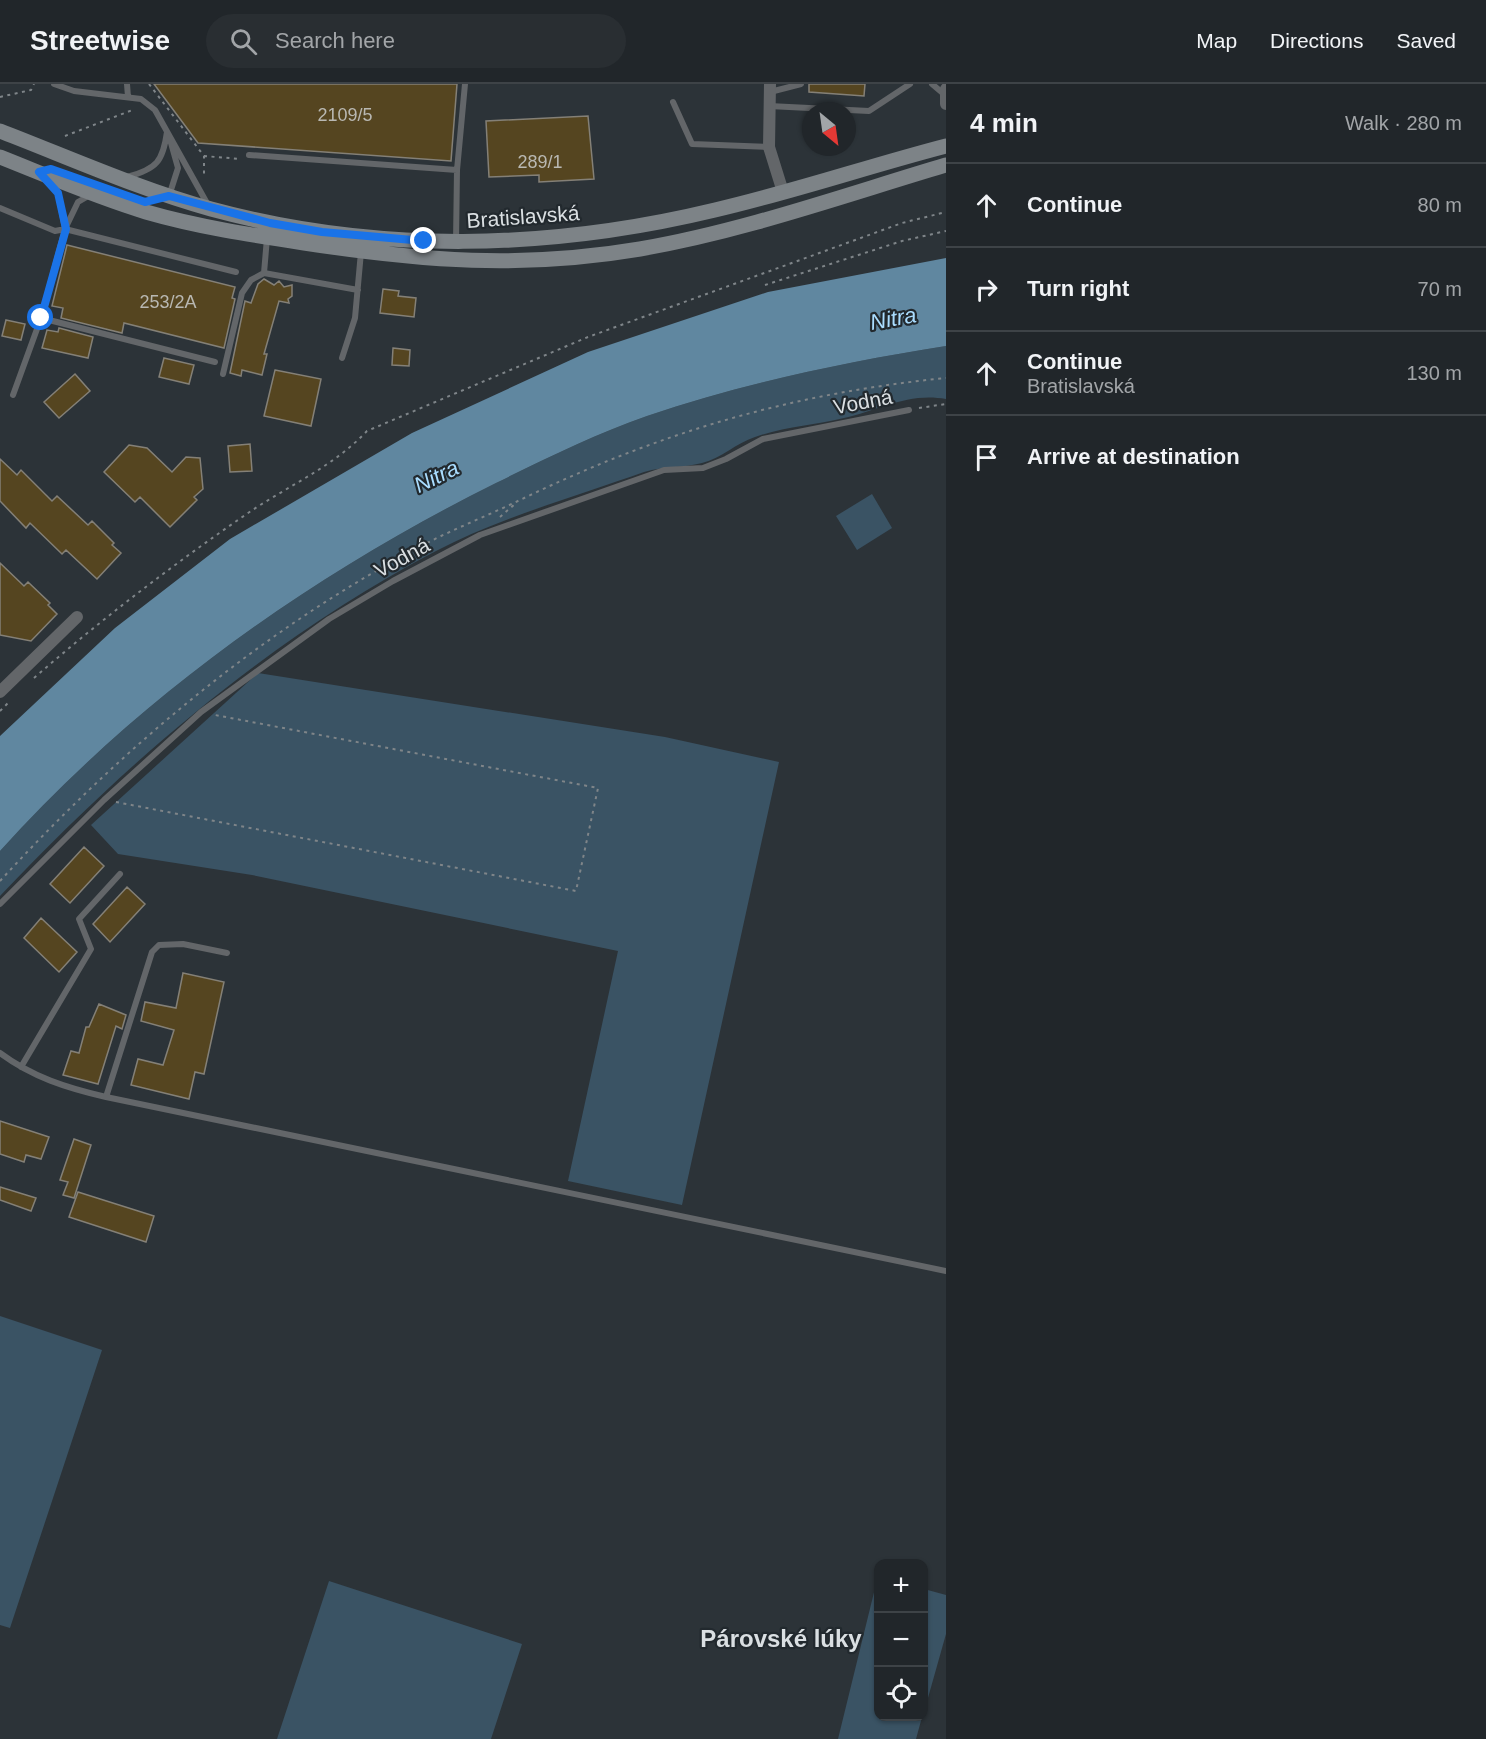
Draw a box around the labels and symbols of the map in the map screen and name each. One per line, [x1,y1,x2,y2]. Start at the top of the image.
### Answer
north arrow [802,102,856,156]
house number: 2109/5 [317,105,373,125]
house number: 289/1 [517,152,563,172]
street label: Bratislavská [466,201,581,232]
route end [410,227,436,253]
house number: 253/2A [139,292,197,312]
water label: Nitra [868,302,918,335]
route start [27,304,53,330]
street label: Vodná [831,384,895,418]
water label: Nitra [410,455,463,498]
street label: Vodná [370,533,434,582]
district label: Párovské lúky [700,1625,862,1652]

